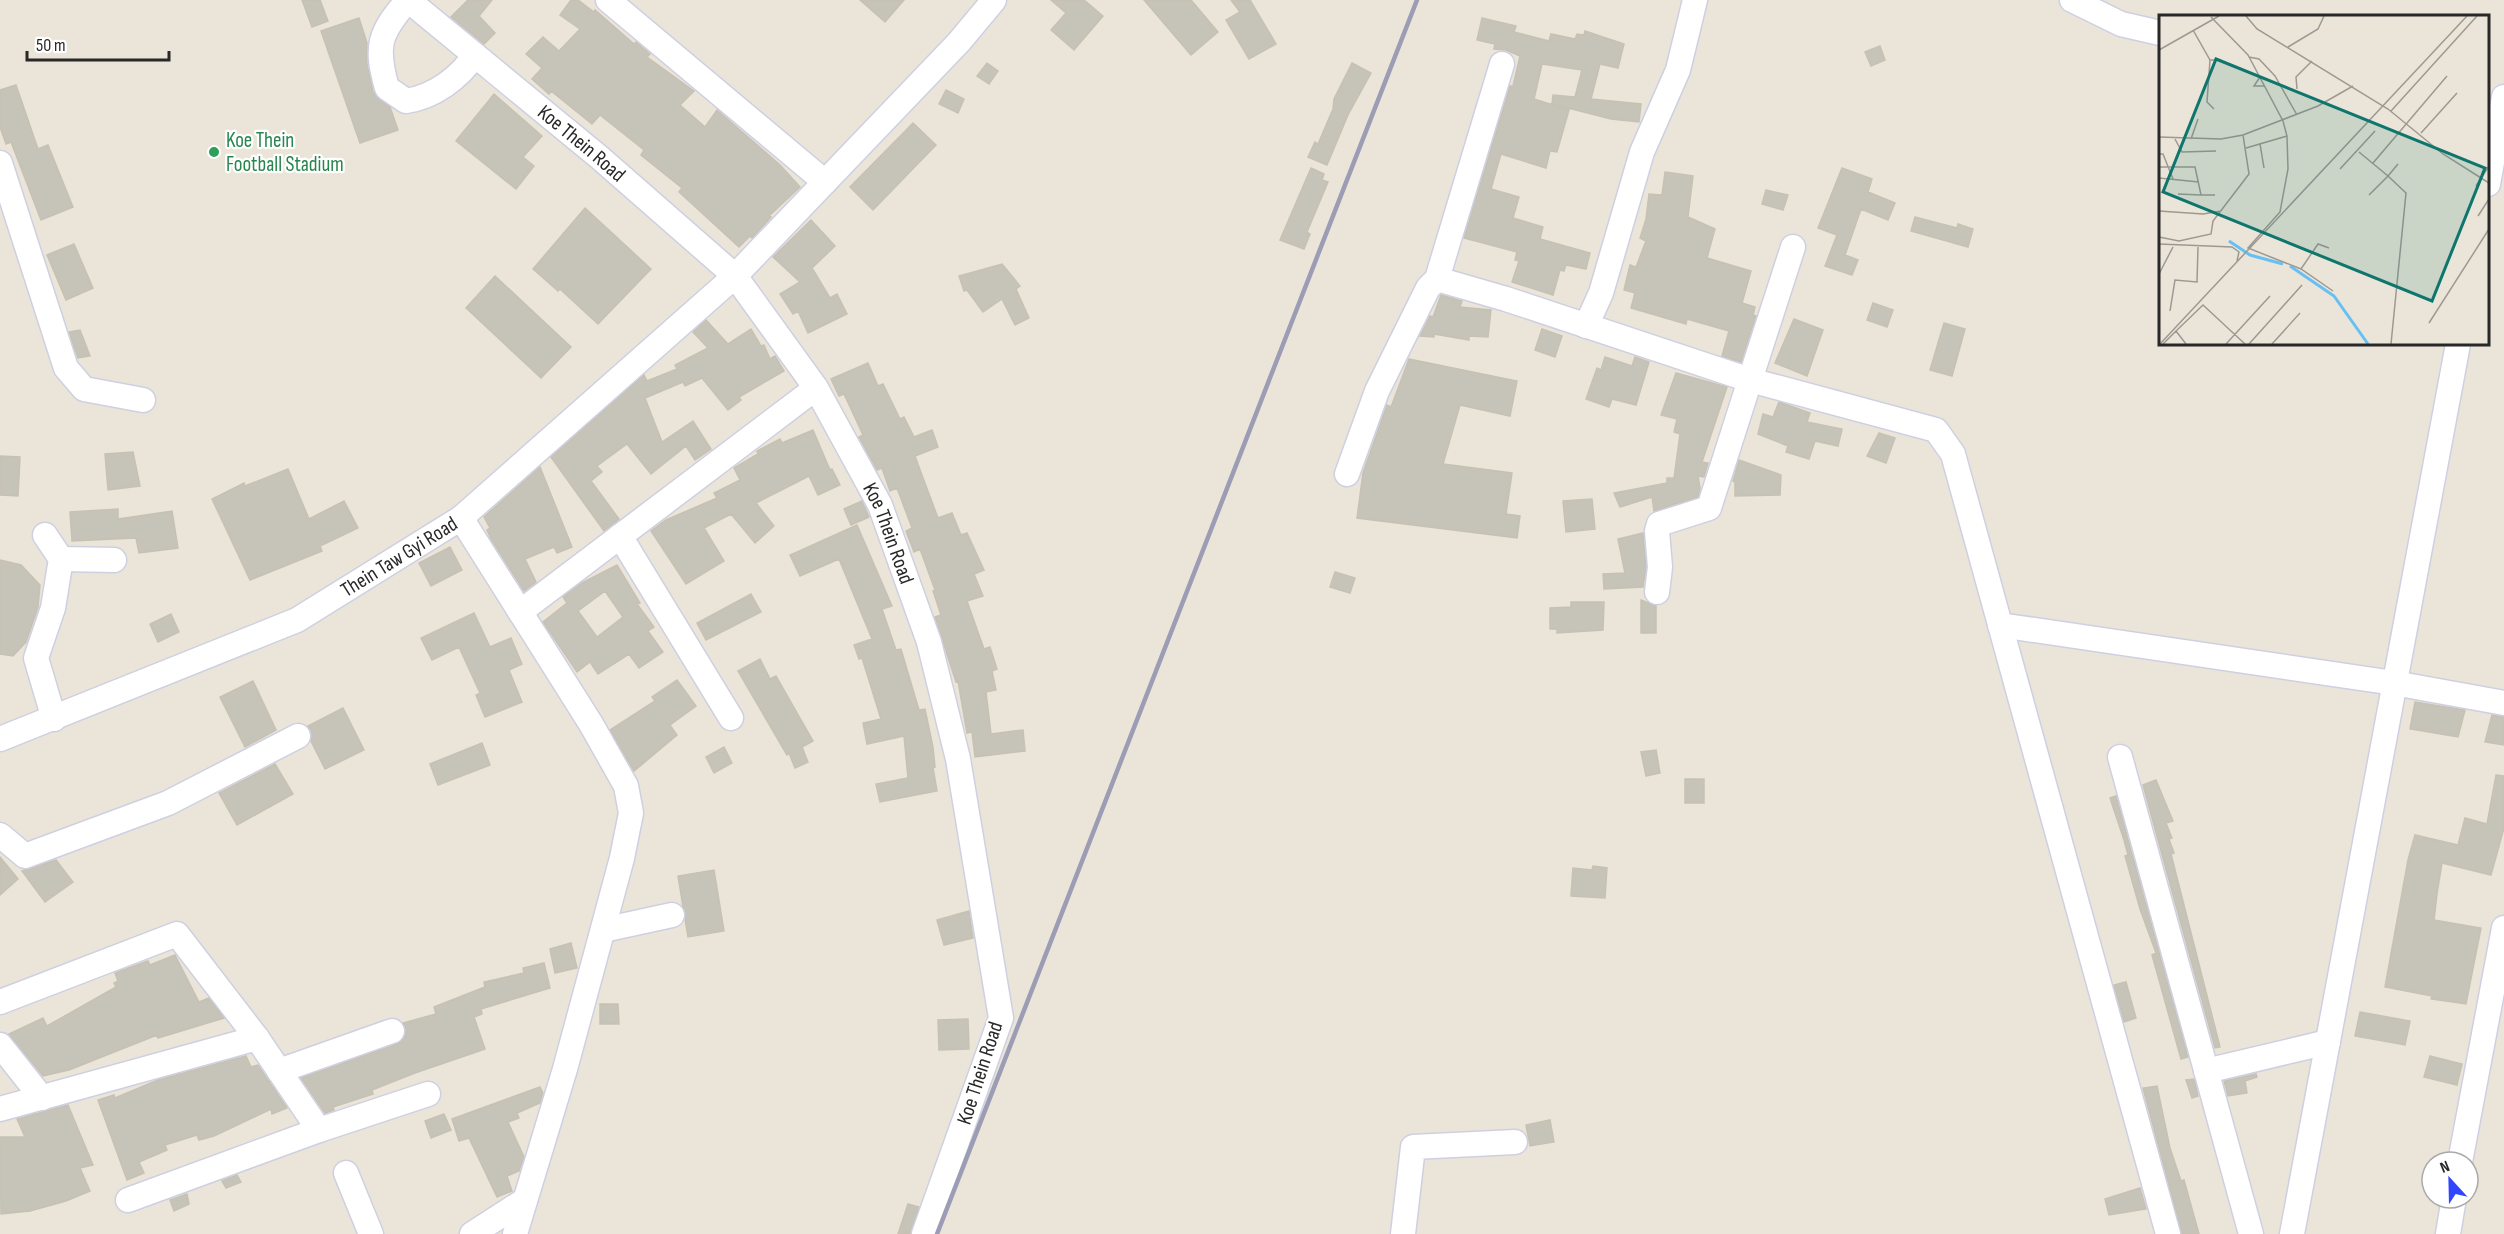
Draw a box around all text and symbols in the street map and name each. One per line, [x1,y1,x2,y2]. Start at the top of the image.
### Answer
inset map [2159,15,2489,345]
scale bar [27,24,170,62]
text: 50 m [36,35,66,56]
street label: Koe Thein Road [533,99,631,187]
place label: Koe Thein Football Stadium [226,128,344,177]
marker: Koe Thein Football Stadium [207,145,221,159]
street label: Koe Thein Road [858,478,920,587]
street label: Thein Taw Gyi Road [336,511,462,602]
street label: Koe Thein Road [952,1018,1008,1128]
north arrow [2420,1150,2480,1210]
text: N [2437,1157,2452,1178]

